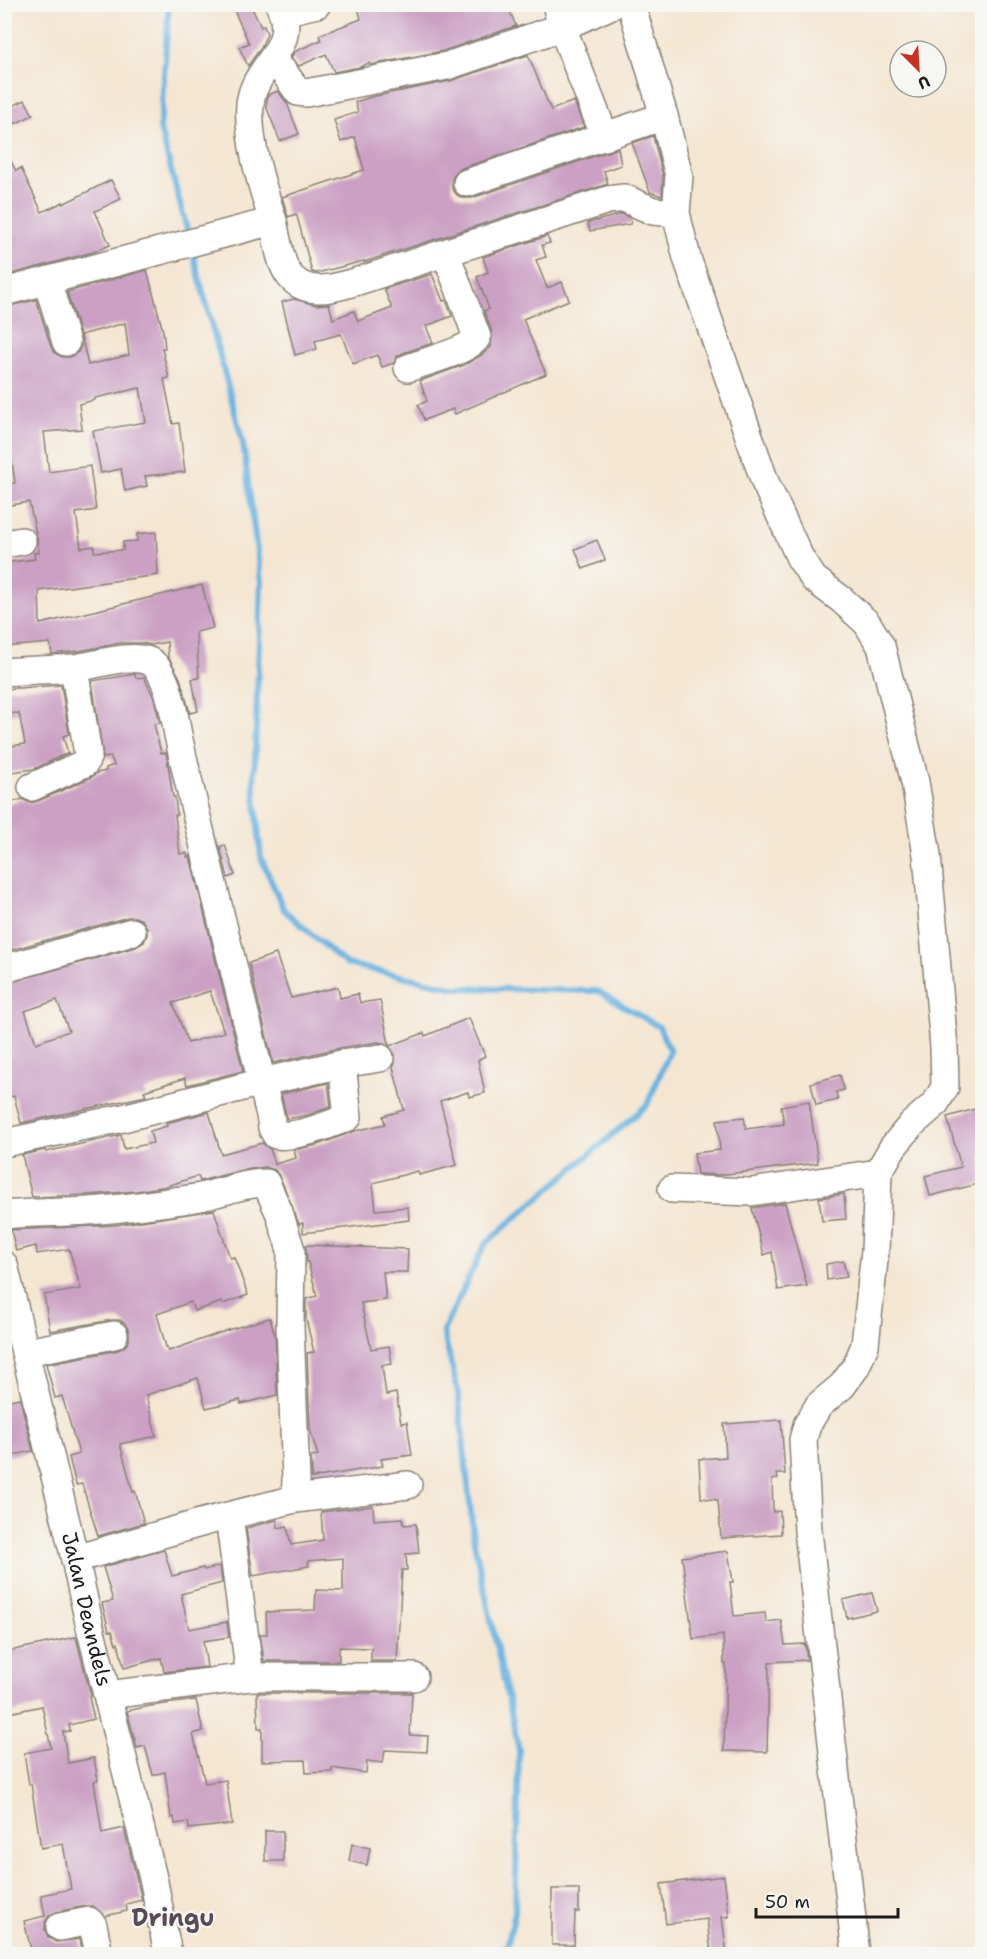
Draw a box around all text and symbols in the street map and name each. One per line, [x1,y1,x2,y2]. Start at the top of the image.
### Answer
north arrow [888,39,948,99]
text: U [915,70,933,94]
street label: Jalan Deandels [55,1529,118,1689]
scale bar [756,1881,898,1919]
text: 50 m [765,1890,810,1914]
district label: Dringu [132,1902,214,1934]

